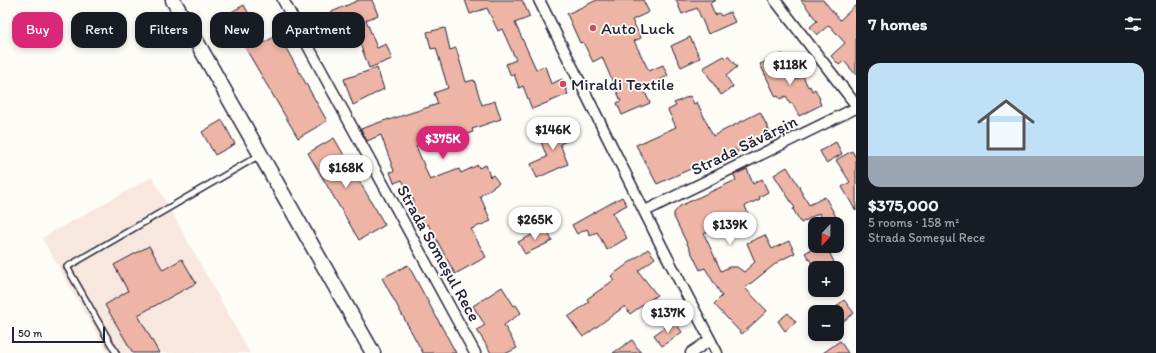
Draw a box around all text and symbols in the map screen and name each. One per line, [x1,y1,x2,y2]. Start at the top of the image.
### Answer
chip: Buy [12,12,63,48]
chip: Rent [71,12,127,48]
chip: Filters [135,12,202,48]
chip: New [210,12,264,48]
chip: Apartment [272,12,365,48]
icon: filters [1122,13,1144,35]
text: 7 homes [868,14,928,34]
place label: Auto Luck [601,18,675,38]
marker: Auto Luck [588,23,598,33]
pin: $118K [762,52,818,86]
text: $118K [773,57,807,72]
place label: Miraldi Textile [571,74,674,94]
marker: Miraldi Textile [558,79,568,89]
icon: home [970,89,1042,161]
street label: Strada Săvârșin [688,111,801,179]
pin: $146K [525,117,581,151]
text: $146K [535,122,571,137]
pin: $375K [415,126,471,160]
text: $375K [425,131,461,146]
pin: $168K [318,155,374,189]
text: $168K [329,160,363,175]
street label: Strada Someșul Rece [393,181,485,325]
text: $375,000 [868,195,939,215]
pin: $265K [507,207,563,241]
text: $265K [517,212,553,227]
pin: $139K [702,212,758,246]
text: 5 rooms · 158 m² [868,215,959,230]
text: $139K [713,217,747,232]
north arrow [808,217,844,253]
map controls [808,217,844,341]
text: Strada Someșul Rece [868,230,985,245]
button: + [808,261,844,297]
pin: $137K [640,300,696,334]
text: $137K [651,305,685,320]
button: − [808,305,844,341]
scale bar [12,325,105,344]
text: 50 m [18,327,42,340]

